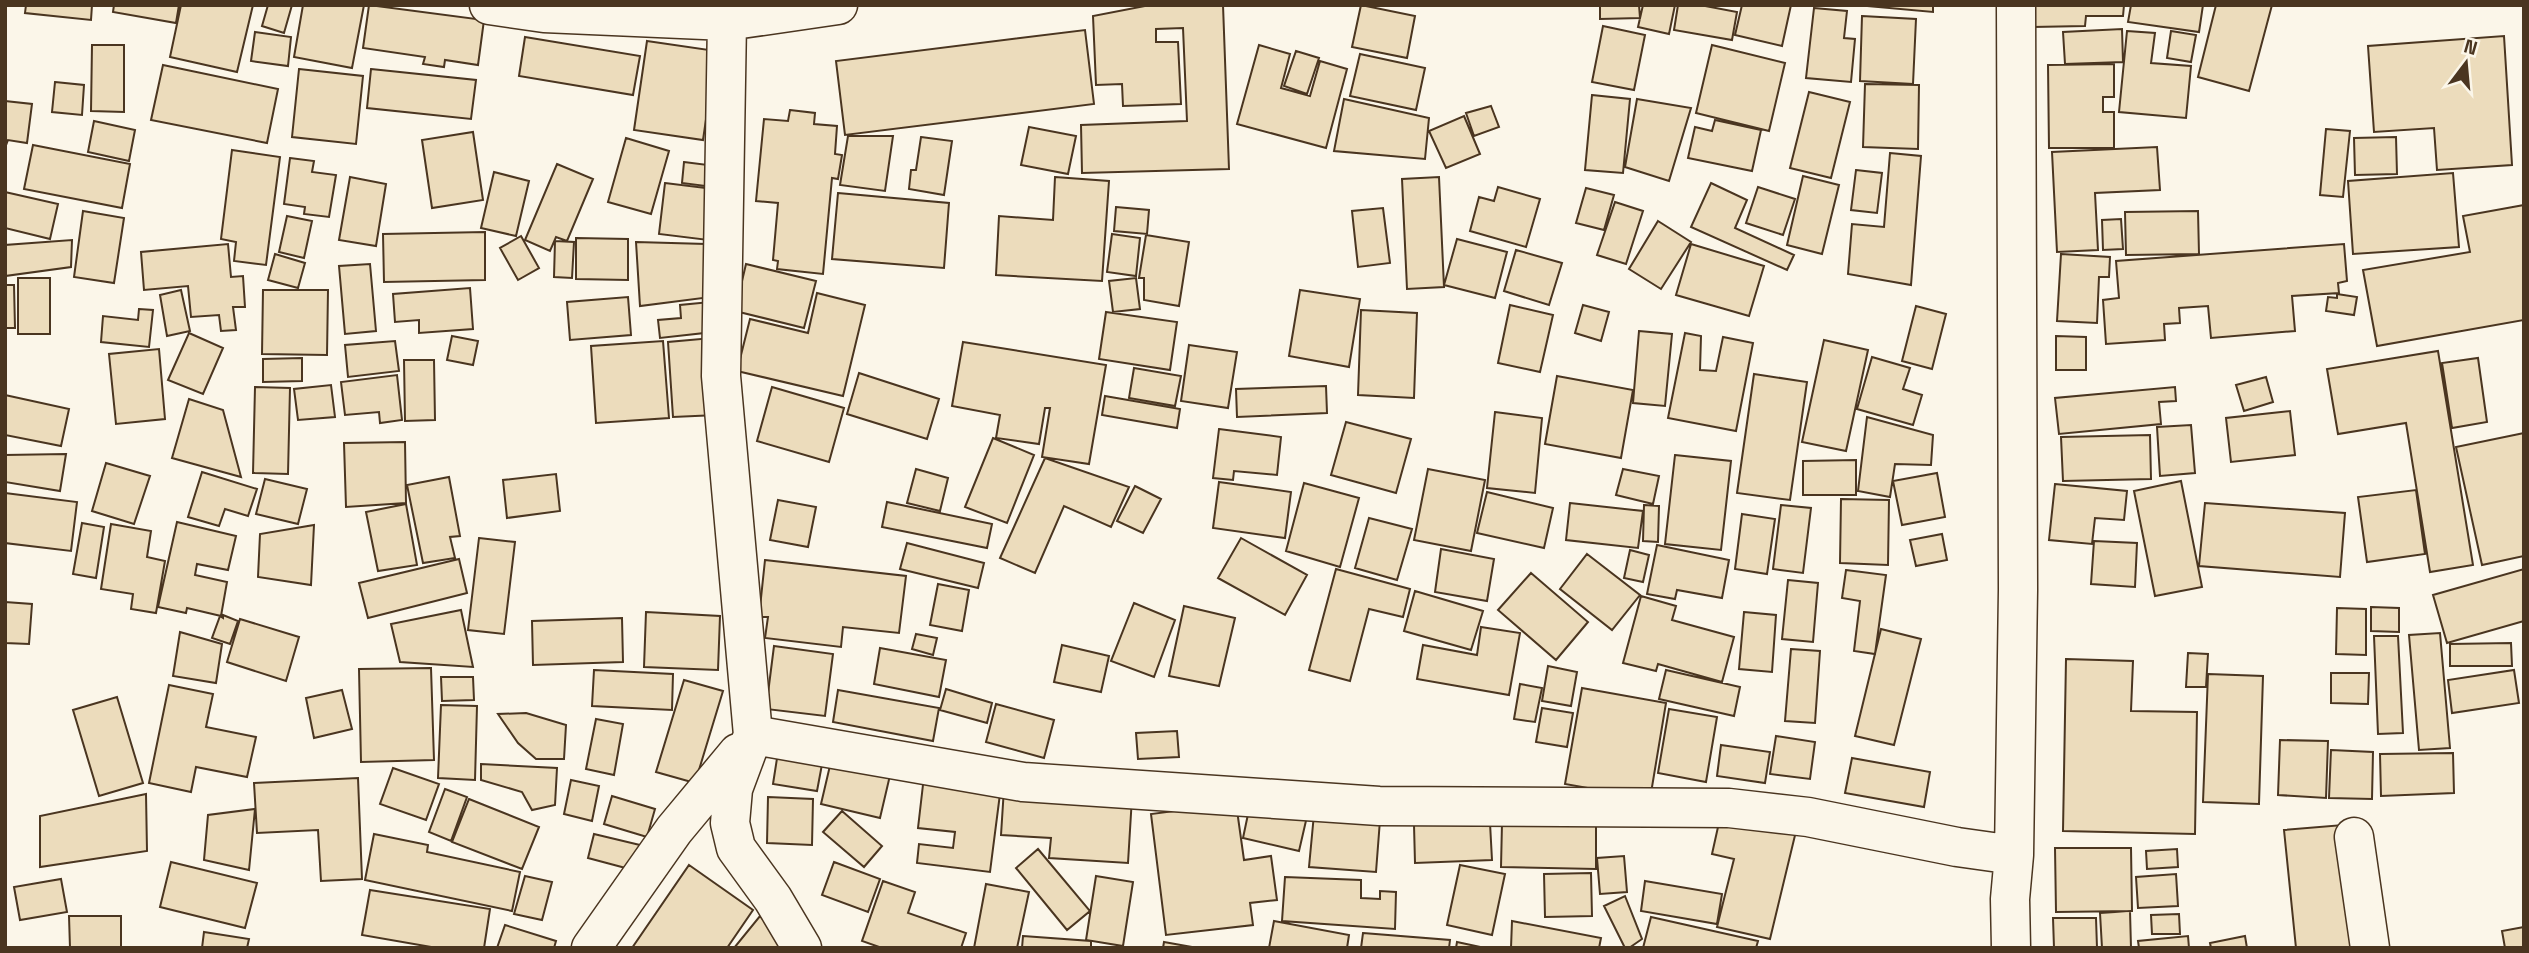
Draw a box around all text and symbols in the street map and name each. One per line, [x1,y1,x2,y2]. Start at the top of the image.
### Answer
north arrow [2431,28,2501,98]
text: N [2461,33,2480,61]

